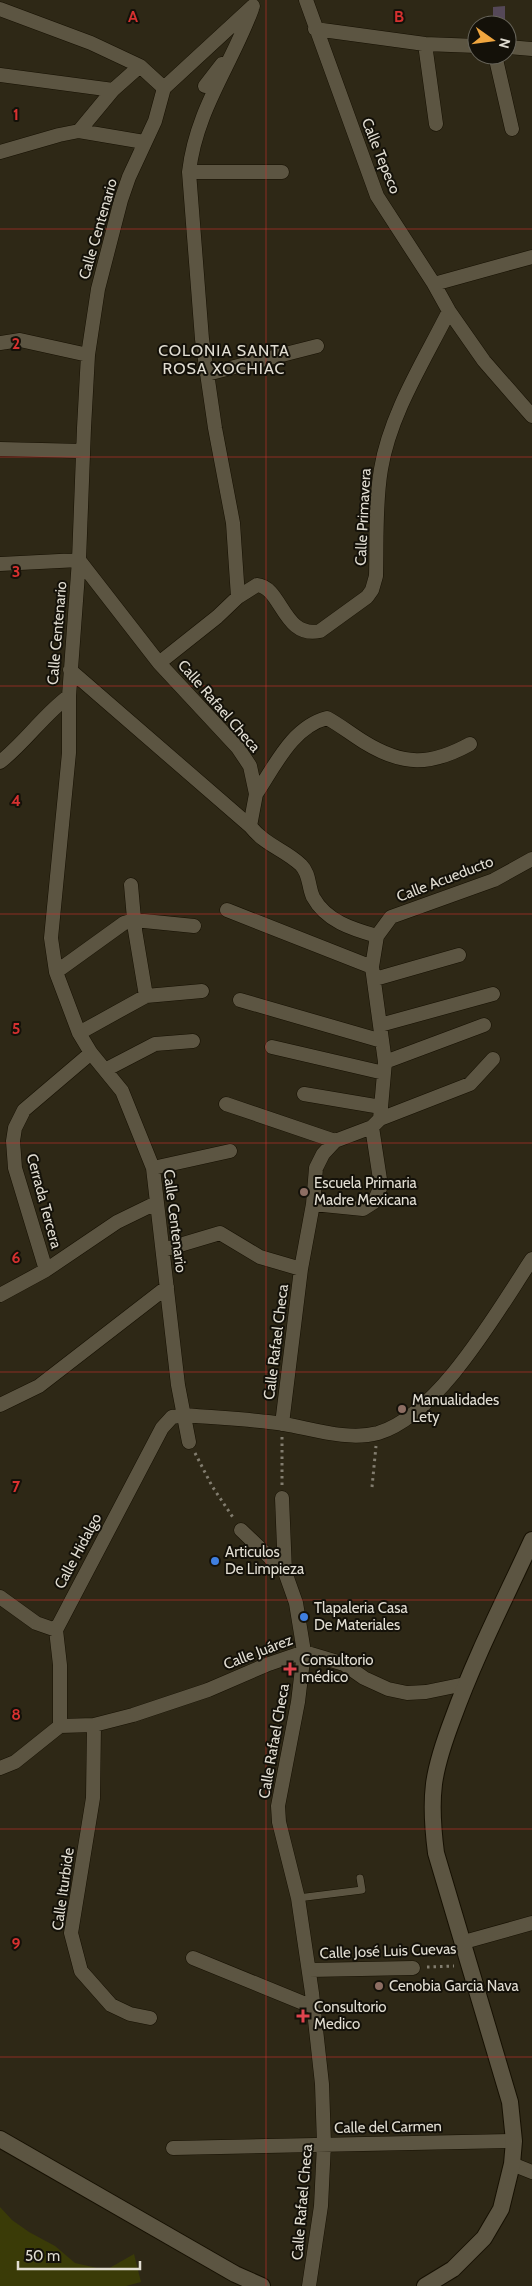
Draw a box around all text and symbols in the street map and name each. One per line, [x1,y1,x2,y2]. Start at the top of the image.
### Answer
text: A [128,7,138,26]
text: B [394,7,404,26]
north arrow [467,15,517,65]
text: N [495,36,515,50]
text: 1 [13,105,19,124]
street label: Calle Tepeco [358,116,404,196]
street label: Calle Centenario [75,177,121,281]
text: 2 [12,334,20,353]
district label: COLONIA SANTA ROSA XOCHIAC [158,341,290,378]
street label: Calle Primavera [351,467,375,566]
text: 3 [12,562,20,581]
street label: Calle Centenario [44,580,70,686]
street label: Calle Rafael Checa [174,656,264,756]
text: 4 [11,791,21,810]
street label: Calle Acueducto [394,852,496,906]
text: 5 [12,1019,20,1038]
street label: Cerrada Tercera [23,1152,66,1251]
street label: Calle Centenario [160,1168,190,1274]
place label: Escuela Primaria Madre Mexicana [314,1174,418,1209]
marker: Escuela Primaria Madre Mexicana [298,1186,310,1198]
text: 6 [12,1248,21,1267]
street label: Calle Rafael Checa [260,1282,292,1401]
place label: Manualidades Lety [412,1391,499,1426]
marker: Manualidades Lety [396,1403,408,1415]
text: 7 [12,1477,21,1496]
street label: Calle Hidalgo [51,1510,105,1592]
place label: Articulos De Limpieza [225,1543,305,1578]
marker: Articulos De Limpieza [209,1555,221,1567]
place label: Tlapaleria Casa De Materiales [314,1599,408,1634]
marker: Tlapaleria Casa De Materiales [298,1611,310,1623]
street label: Calle Juárez [221,1631,295,1673]
place label: Consultorio médico [301,1651,374,1686]
marker: Consultorio médico [283,1662,297,1676]
street label: Calle Rafael Checa [255,1681,293,1800]
text: 8 [11,1705,21,1724]
street label: Calle Iturbide [48,1846,78,1932]
text: 9 [12,1934,21,1953]
street label: Calle José Luis Cuevas [319,1940,457,1962]
place label: Cenobia Garcia Nava [389,1977,519,1995]
marker: Cenobia Garcia Nava [373,1980,385,1992]
place label: Consultorio Medico [314,1998,387,2033]
marker: Consultorio Medico [296,2009,310,2023]
street label: Calle del Carmen [334,2117,442,2137]
street label: Calle Rafael Checa [288,2142,316,2261]
scale bar [18,2238,140,2270]
text: 50 m [25,2247,60,2265]

